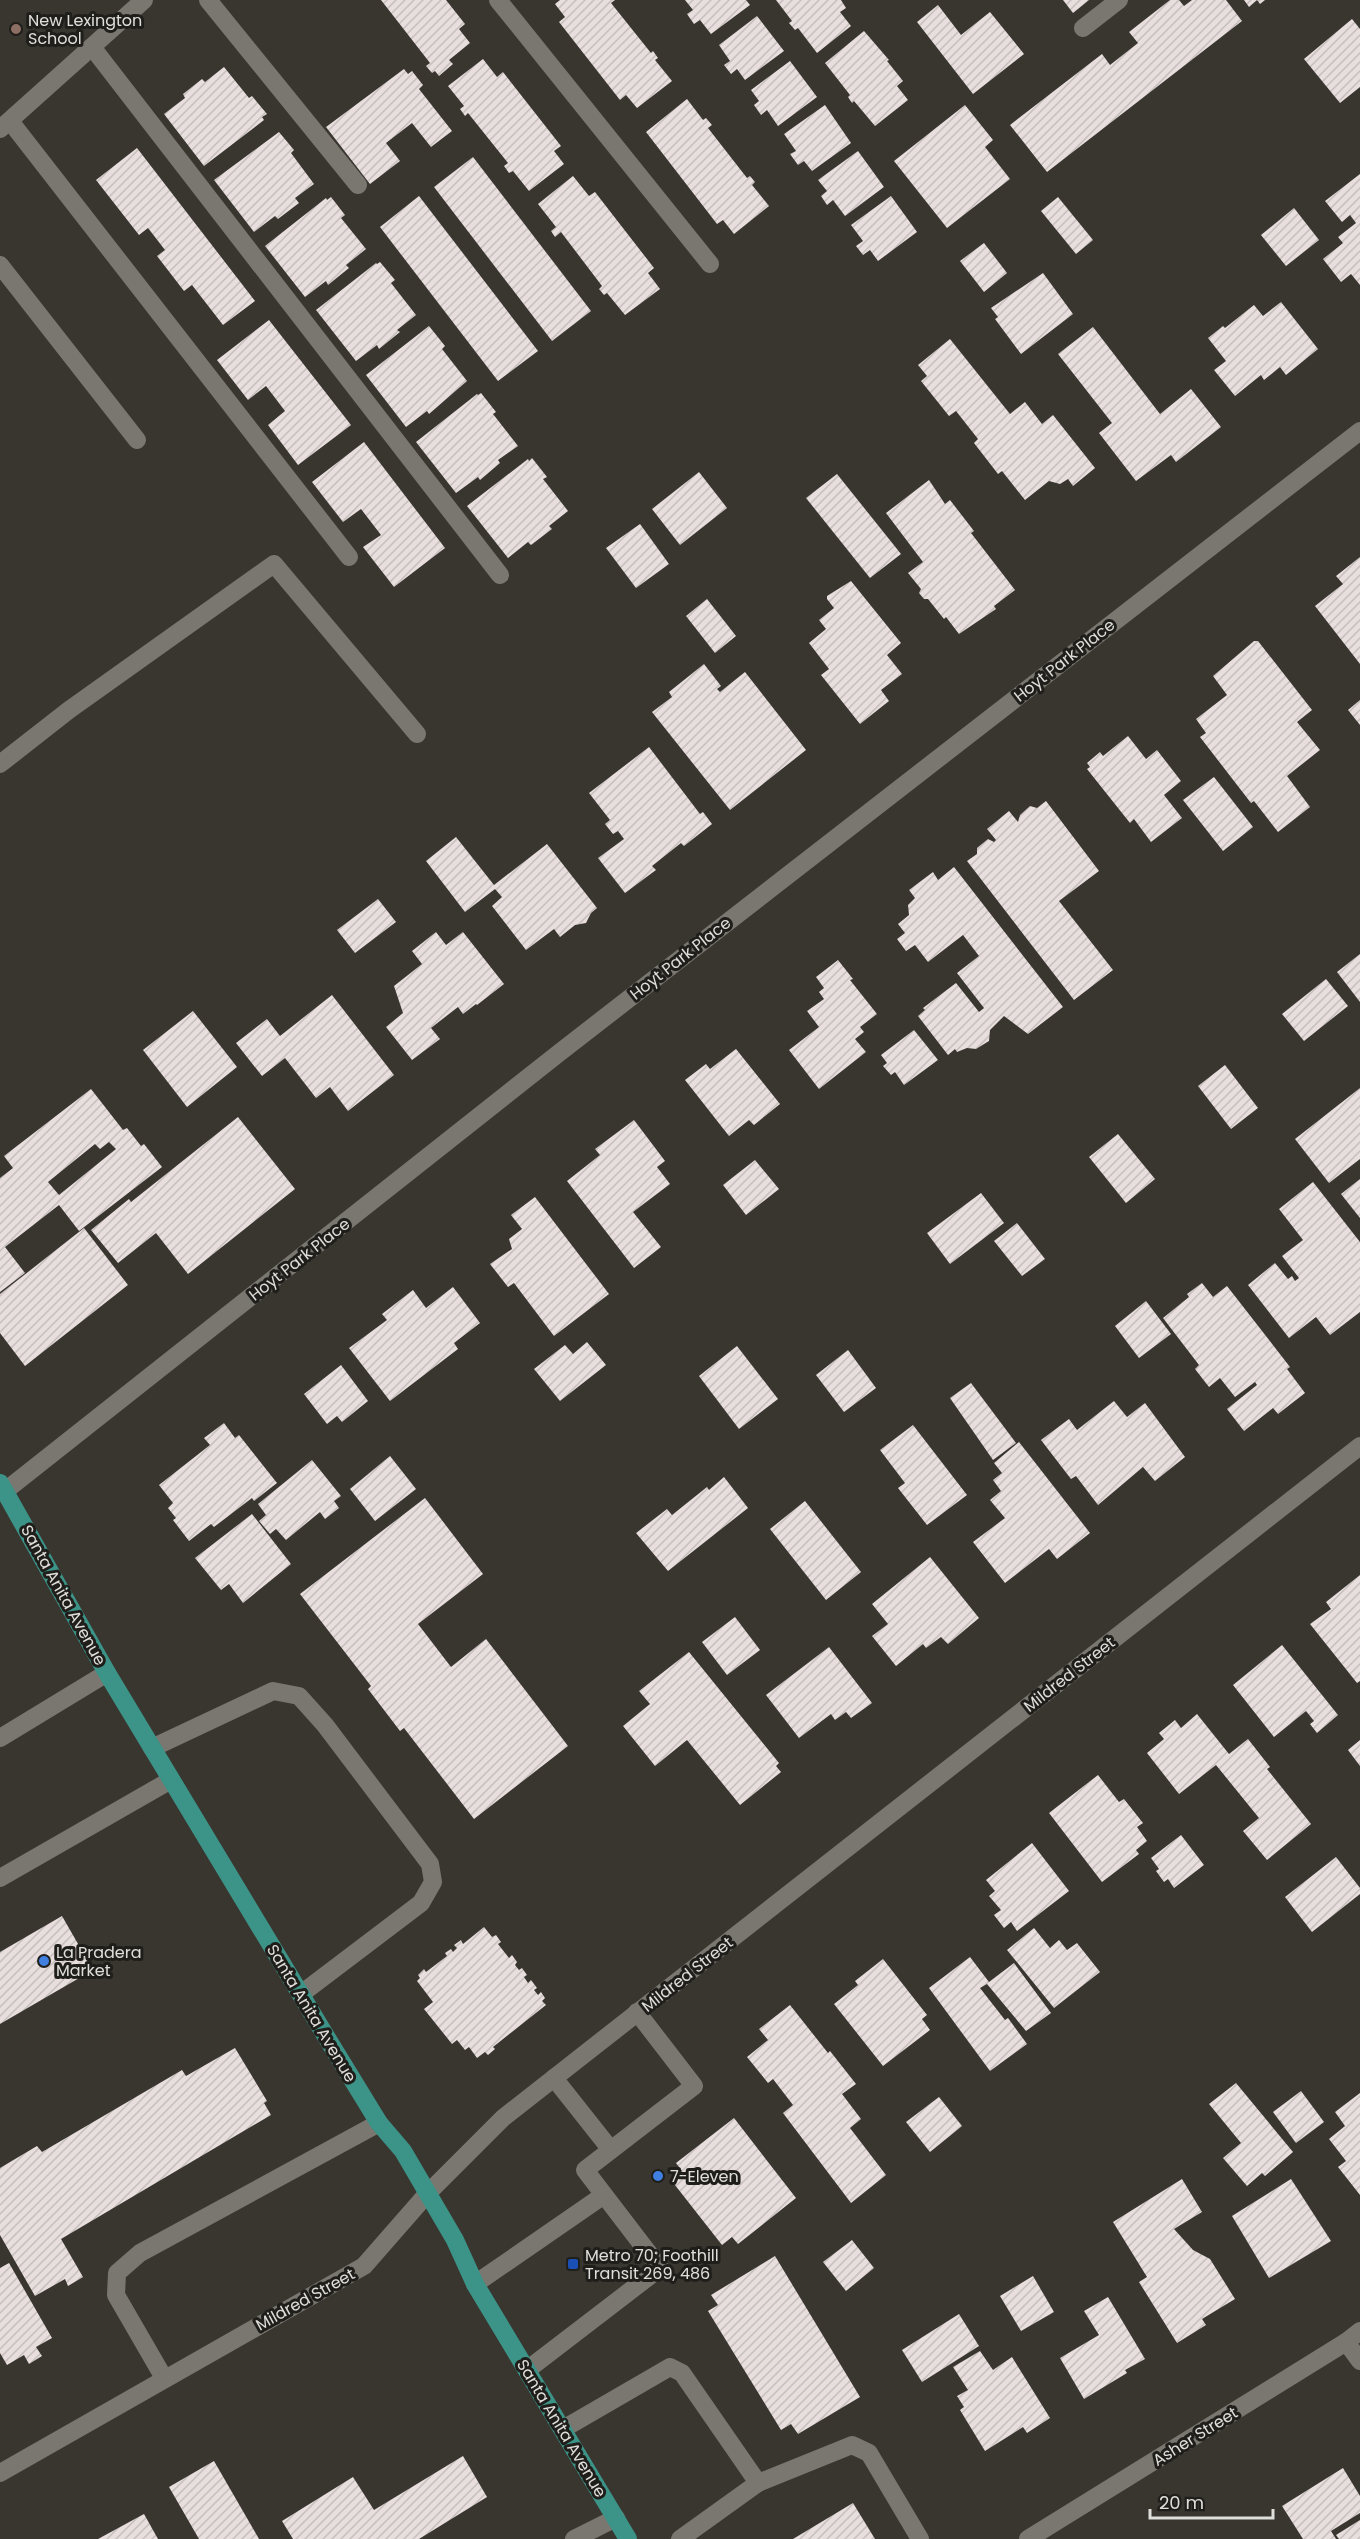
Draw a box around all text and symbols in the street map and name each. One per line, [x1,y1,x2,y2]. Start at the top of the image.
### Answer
place label: New Lexington School [28,9,142,50]
marker: New Lexington School [9,22,23,36]
street label: Hoyt Park Place [1009,614,1120,707]
street label: Hoyt Park Place [625,912,736,1005]
street label: Hoyt Park Place [244,1213,355,1306]
street label: Santa Anita Avenue [15,1521,112,1670]
street label: Mildred Street [1019,1631,1120,1717]
street label: Mildred Street [637,1931,738,2017]
street label: Santa Anita Avenue [261,1940,362,2087]
place label: La Pradera Market [56,1941,142,1982]
marker: La Pradera Market [37,1954,51,1968]
place label: 7-Eleven [670,2165,739,2188]
marker: 7-Eleven [651,2169,665,2183]
place label: Metro 70; Foothill Transit 269, 486 [585,2244,719,2285]
marker: Metro 70; Foothill Transit 269, 486 [566,2257,580,2271]
street label: Mildred Street [251,2263,359,2336]
street label: Santa Anita Avenue [511,2355,612,2502]
street label: Asher Street [1148,2401,1242,2472]
scale bar [1150,2482,1273,2520]
text: 20 m [1159,2490,1204,2515]

